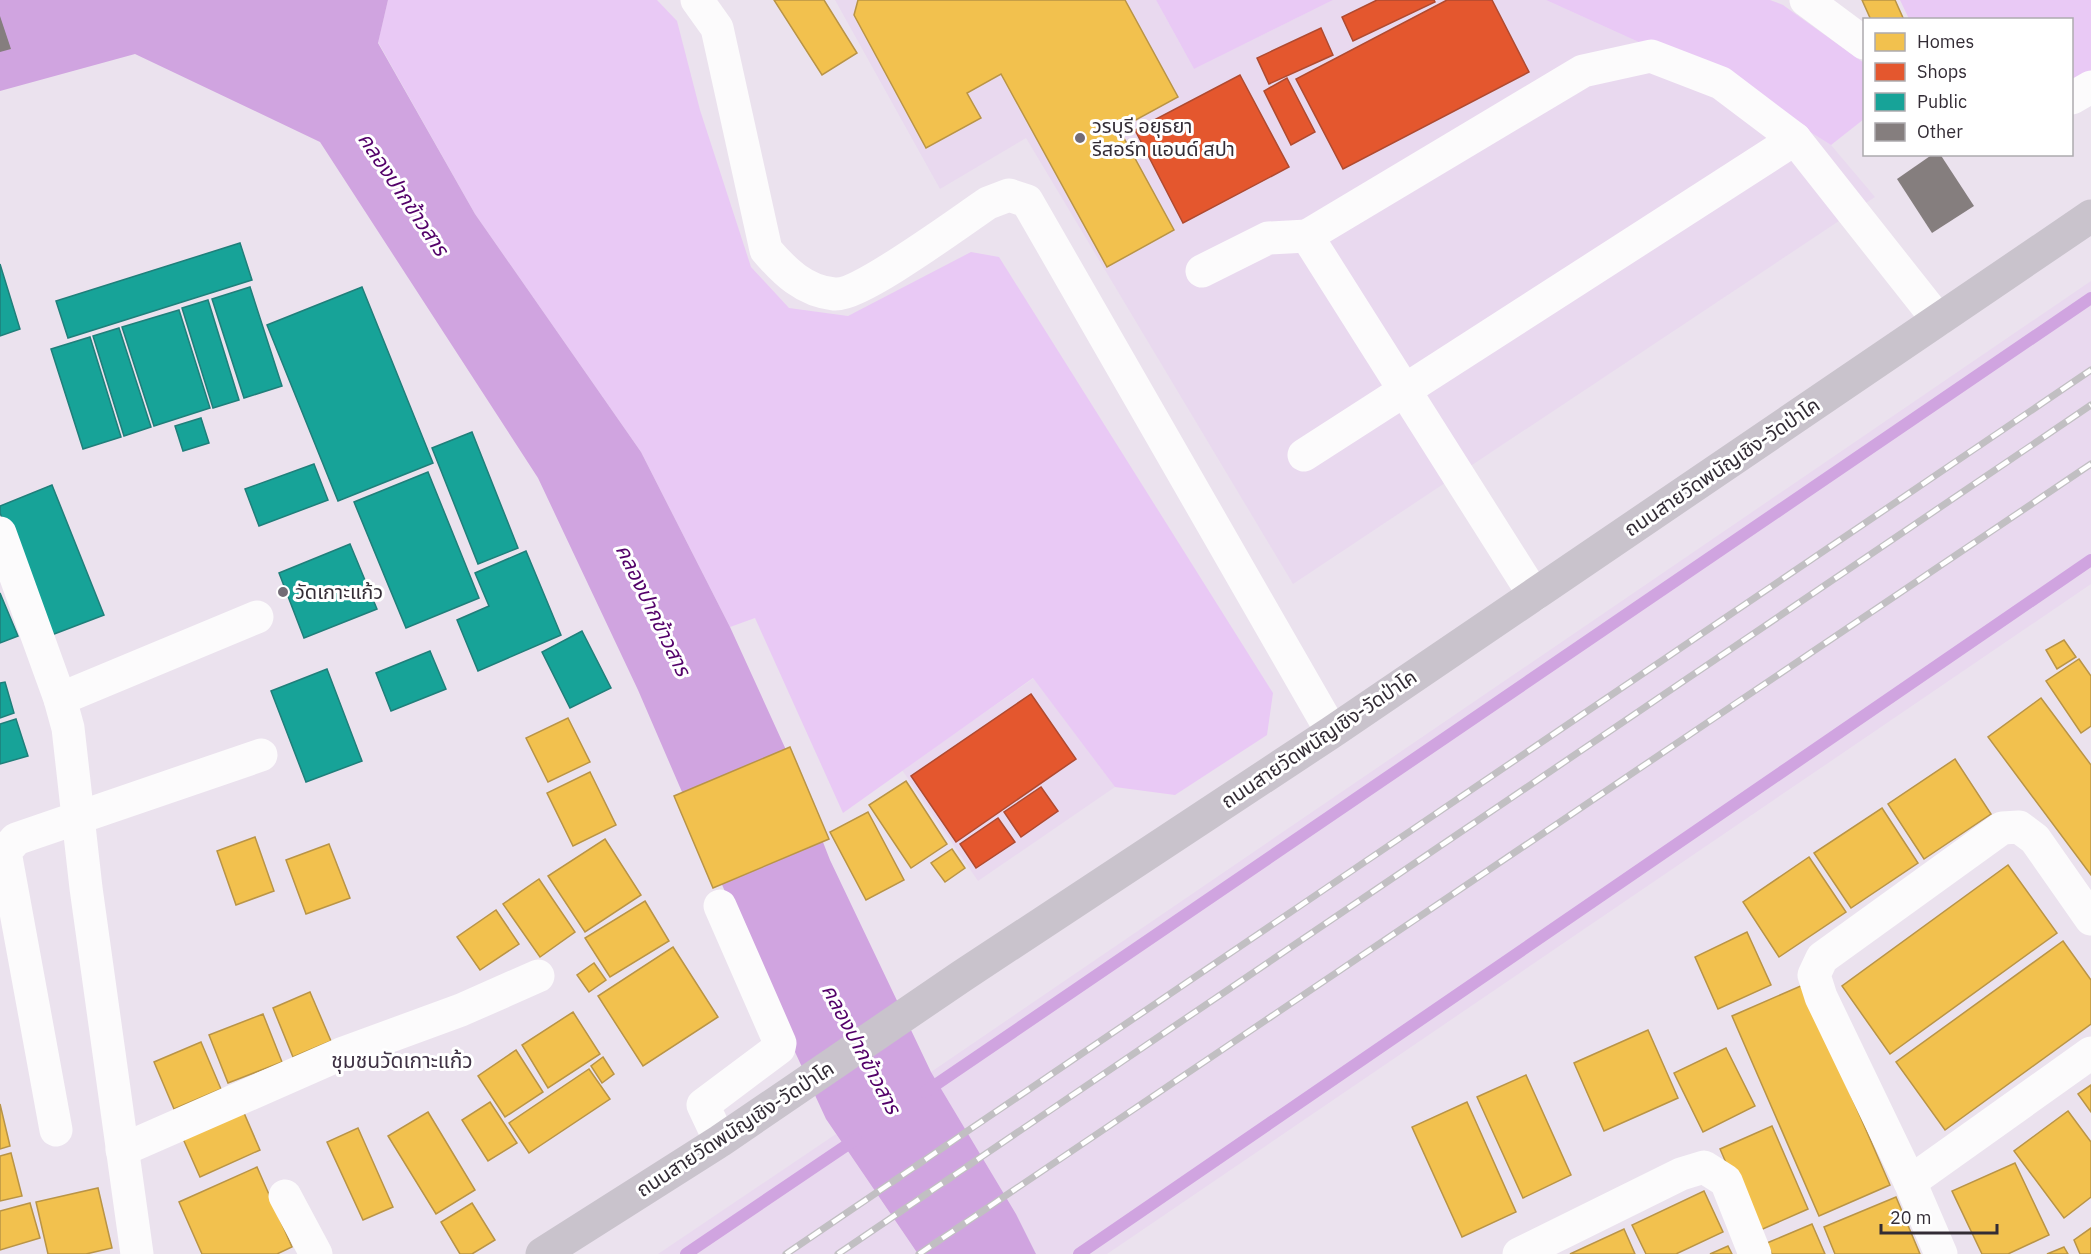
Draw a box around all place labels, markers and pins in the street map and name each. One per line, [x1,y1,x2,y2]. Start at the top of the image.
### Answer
place label: วรบุรี อยุธยา รีสอร์ท แอนด์ สปา [1092,112,1235,162]
marker: วรบุรี อยุธยา รีสอร์ท แอนด์ สปา [1073,131,1087,145]
place label: วัดเกาะแก้ว [295,578,383,605]
marker: วัดเกาะแก้ว [276,585,290,599]

